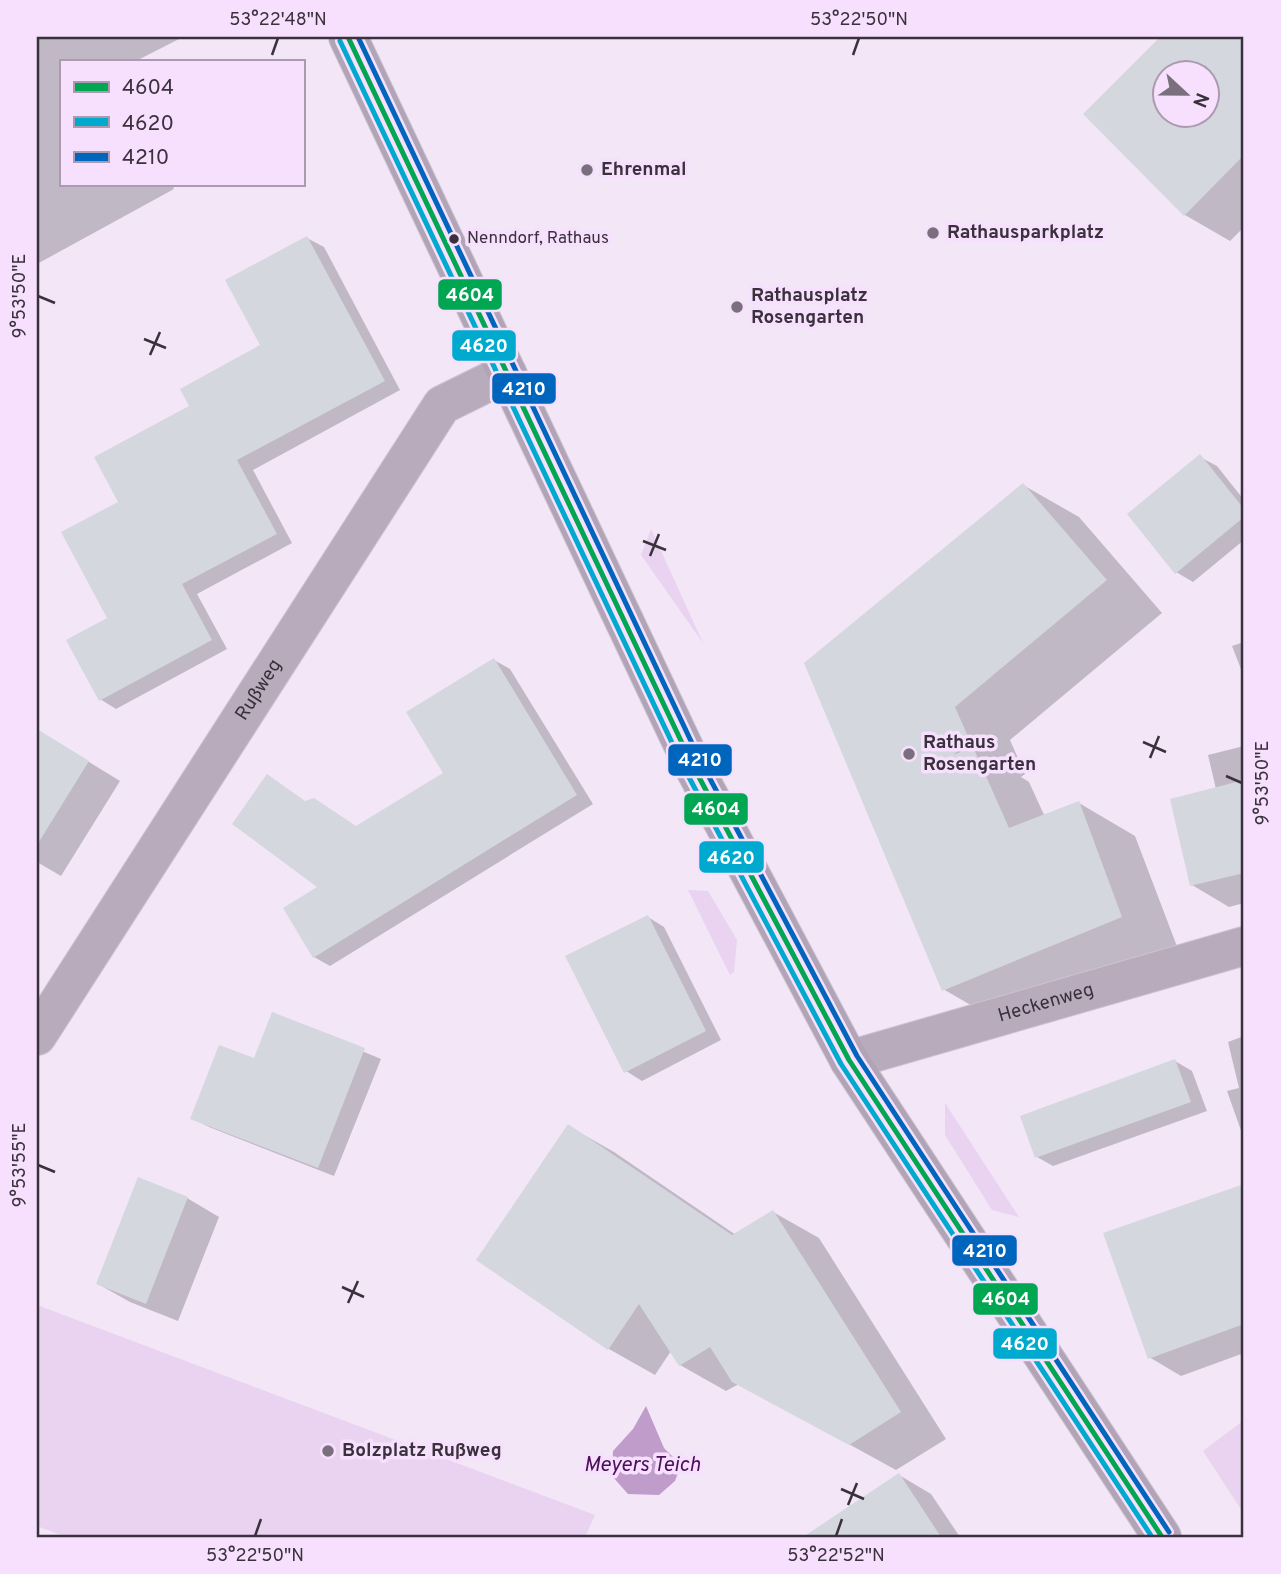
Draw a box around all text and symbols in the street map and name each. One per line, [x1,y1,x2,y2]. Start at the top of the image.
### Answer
text: 53°22'48"N [229,9,327,32]
text: 53°22'50"N [810,9,908,32]
legend [60,60,304,186]
north arrow [1152,60,1222,130]
text: 4604 [122,75,174,102]
text: N [1186,89,1214,110]
text: 4620 [122,111,174,138]
text: 4210 [122,145,169,172]
place label: Ehrenmal [601,158,686,182]
marker: Ehrenmal [579,162,595,178]
place label: Rathausparkplatz [947,221,1104,245]
marker: Rathausparkplatz [925,225,941,241]
place label: Nenndorf, Rathaus [467,228,609,250]
marker: Nenndorf, Rathaus [447,232,461,246]
text: 9°53'50"E [9,254,32,338]
line badge: 4604 [437,278,503,311]
text: 4604 [446,284,494,308]
place label: Rathausplatz Rosengarten [751,284,868,330]
marker: Rathausplatz Rosengarten [729,299,745,315]
line badge: 4620 [451,329,517,362]
text: 4620 [460,335,508,359]
line badge: 4210 [491,372,557,405]
text: 4210 [502,378,546,402]
street label: Rußweg [230,655,288,725]
place label: Rathaus Rosengarten [923,731,1036,777]
text: 9°53'50"E [1252,741,1275,825]
line badge: 4210 [667,743,733,777]
marker: Rathaus Rosengarten [901,746,917,762]
text: 4210 [678,749,722,773]
line badge: 4604 [683,792,749,826]
text: 4604 [692,798,740,822]
line badge: 4620 [698,840,765,874]
text: 4620 [707,847,755,871]
street label: Heckenweg [995,978,1097,1028]
text: 9°53'55"E [9,1123,32,1207]
line badge: 4210 [951,1234,1018,1267]
text: 4210 [963,1240,1007,1264]
line badge: 4604 [972,1282,1039,1316]
text: 4604 [982,1288,1030,1312]
line badge: 4620 [992,1327,1058,1360]
text: 4620 [1001,1333,1049,1357]
place label: Bolzplatz Rußweg [342,1439,502,1463]
marker: Bolzplatz Rußweg [320,1443,336,1459]
water label: Meyers Teich [584,1452,701,1479]
text: 53°22'50"N [206,1545,304,1568]
text: 53°22'52"N [787,1545,885,1568]

